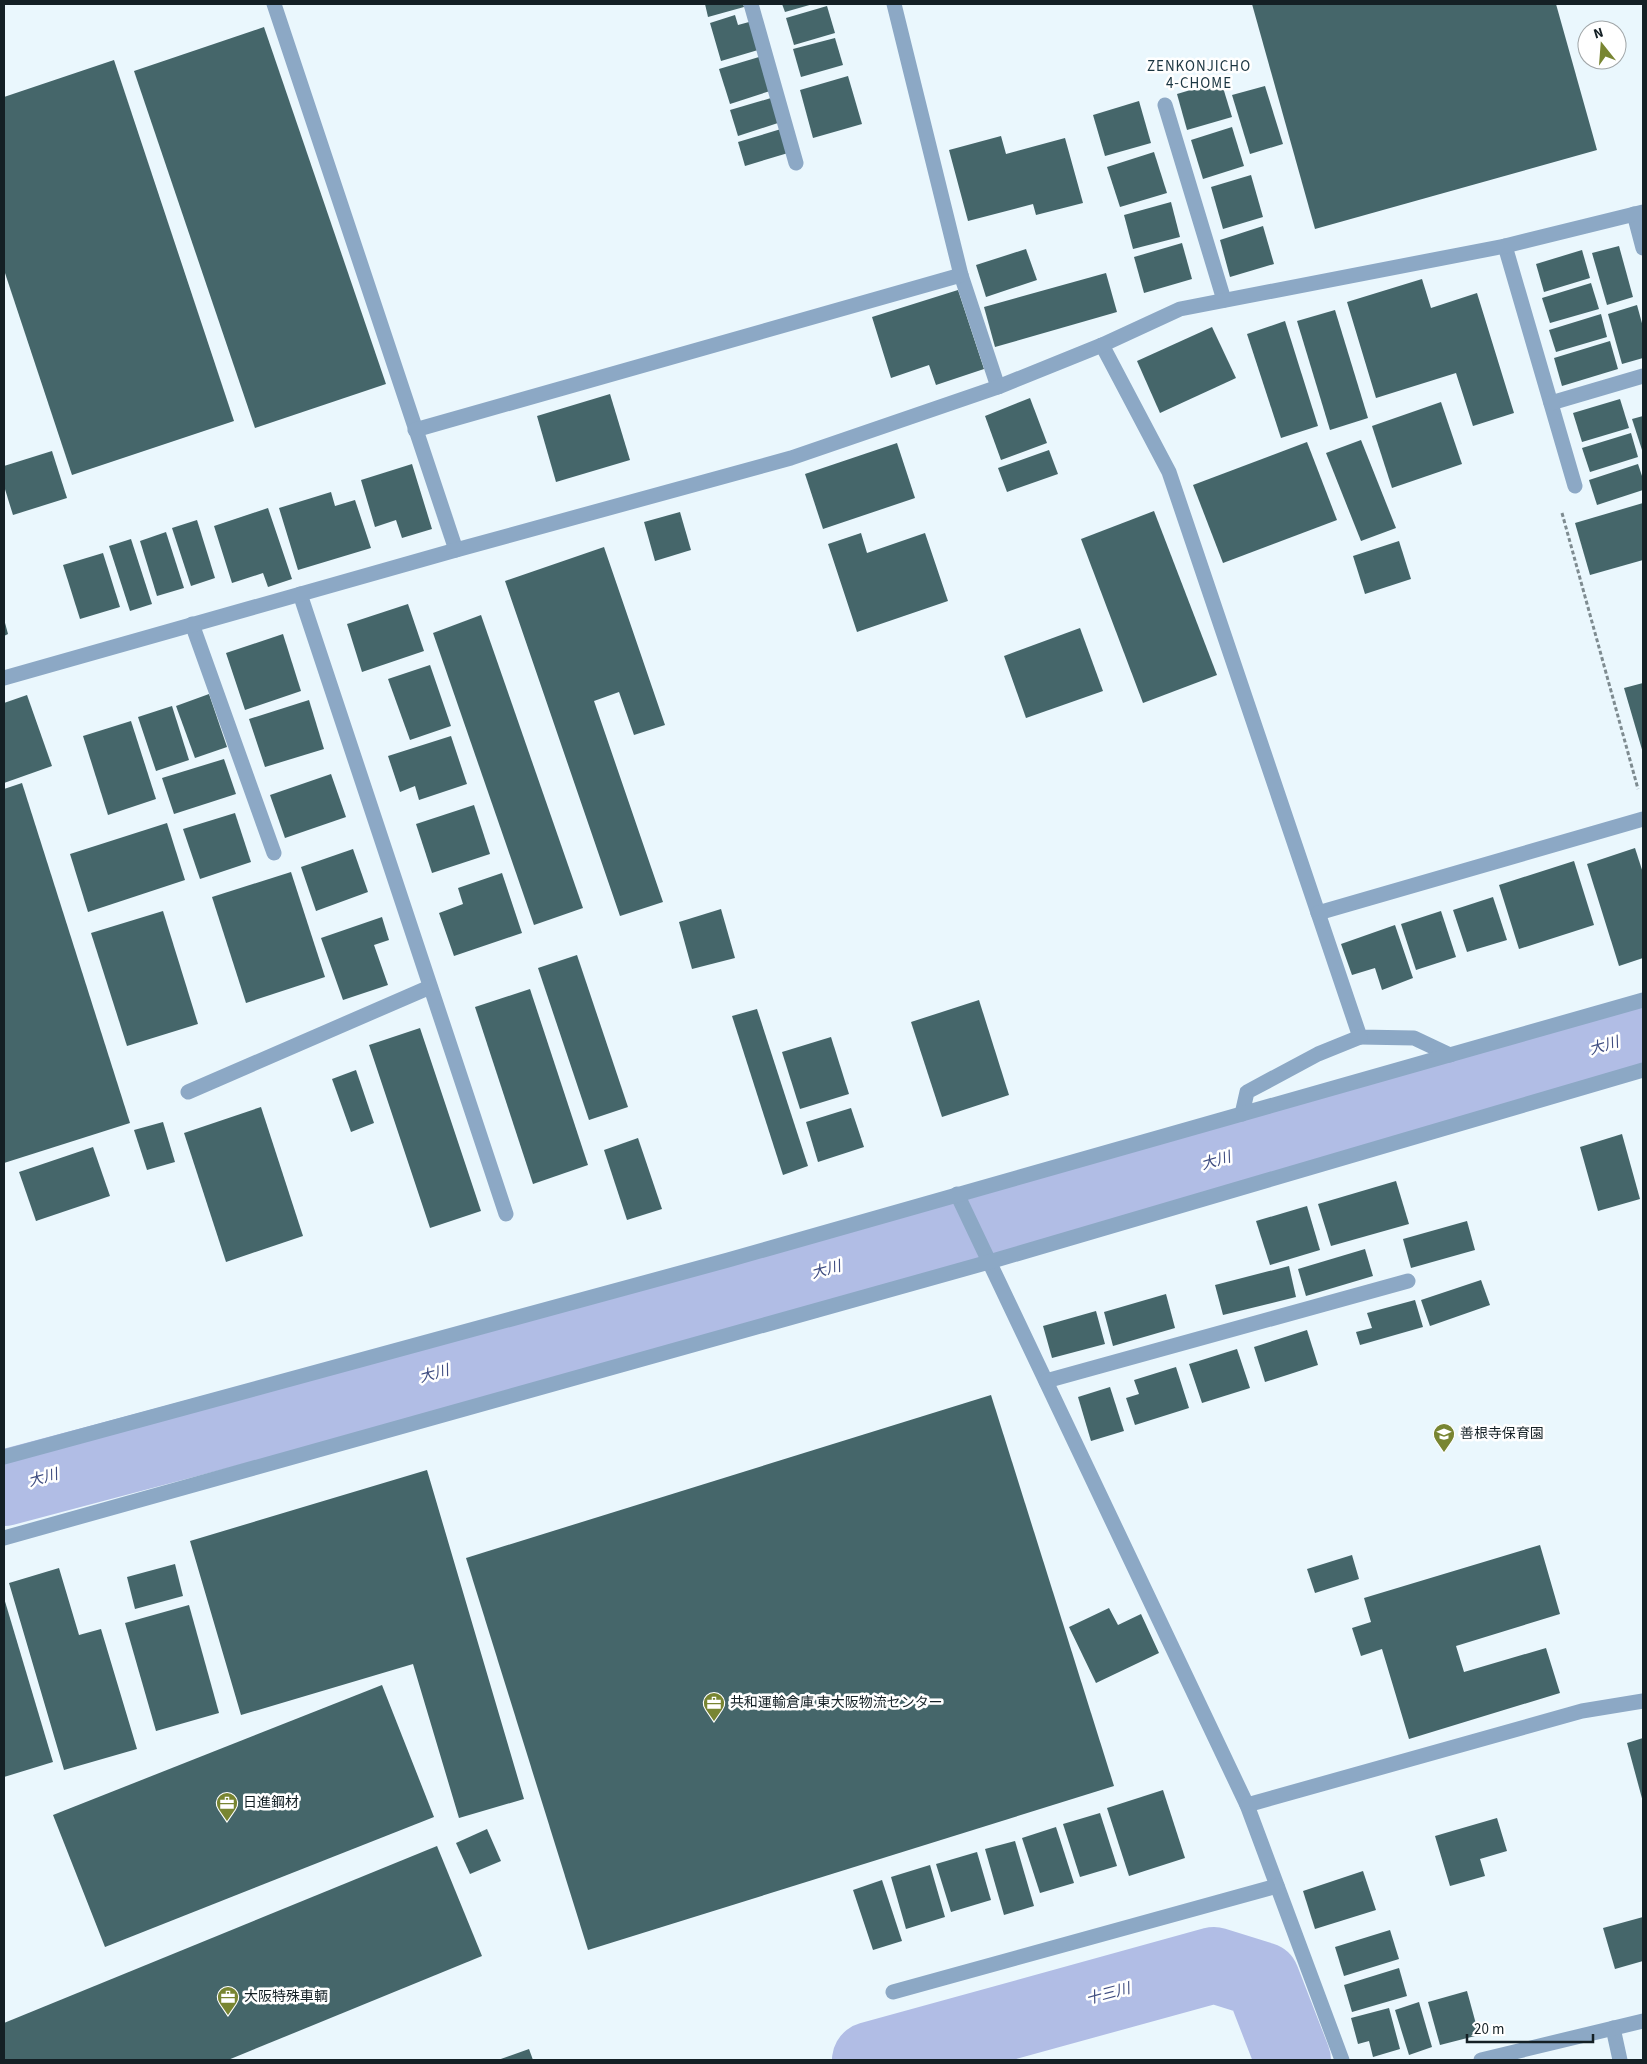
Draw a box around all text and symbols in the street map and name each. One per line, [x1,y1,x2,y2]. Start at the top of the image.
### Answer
north arrow [1577,20,1627,70]
text: N [1591,23,1606,44]
district label: ZENKONJICHO 4-CHOME [1147,56,1251,94]
water label: 大川 [1587,1031,1623,1060]
water label: 大川 [1199,1146,1235,1175]
water label: 大川 [809,1255,845,1284]
water label: 大川 [417,1359,453,1388]
school or university icon: 善根寺保育園 [1432,1422,1456,1453]
place label: 善根寺保育園 [1460,1424,1544,1444]
water label: 大川 [26,1463,62,1492]
office icon: 共和運輸倉庫 東大阪物流センター [702,1691,726,1722]
place label: 共和運輸倉庫 東大阪物流センター [730,1693,943,1713]
office icon: 日進鋼材 [215,1791,239,1822]
place label: 日進鋼材 [243,1793,299,1813]
water label: 十三川 [1084,1978,1134,2010]
office icon: 大阪特殊車輌 [216,1985,240,2016]
place label: 大阪特殊車輌 [244,1987,328,2007]
scale bar [1467,2012,1593,2044]
text: 20 m [1474,2019,1504,2040]

